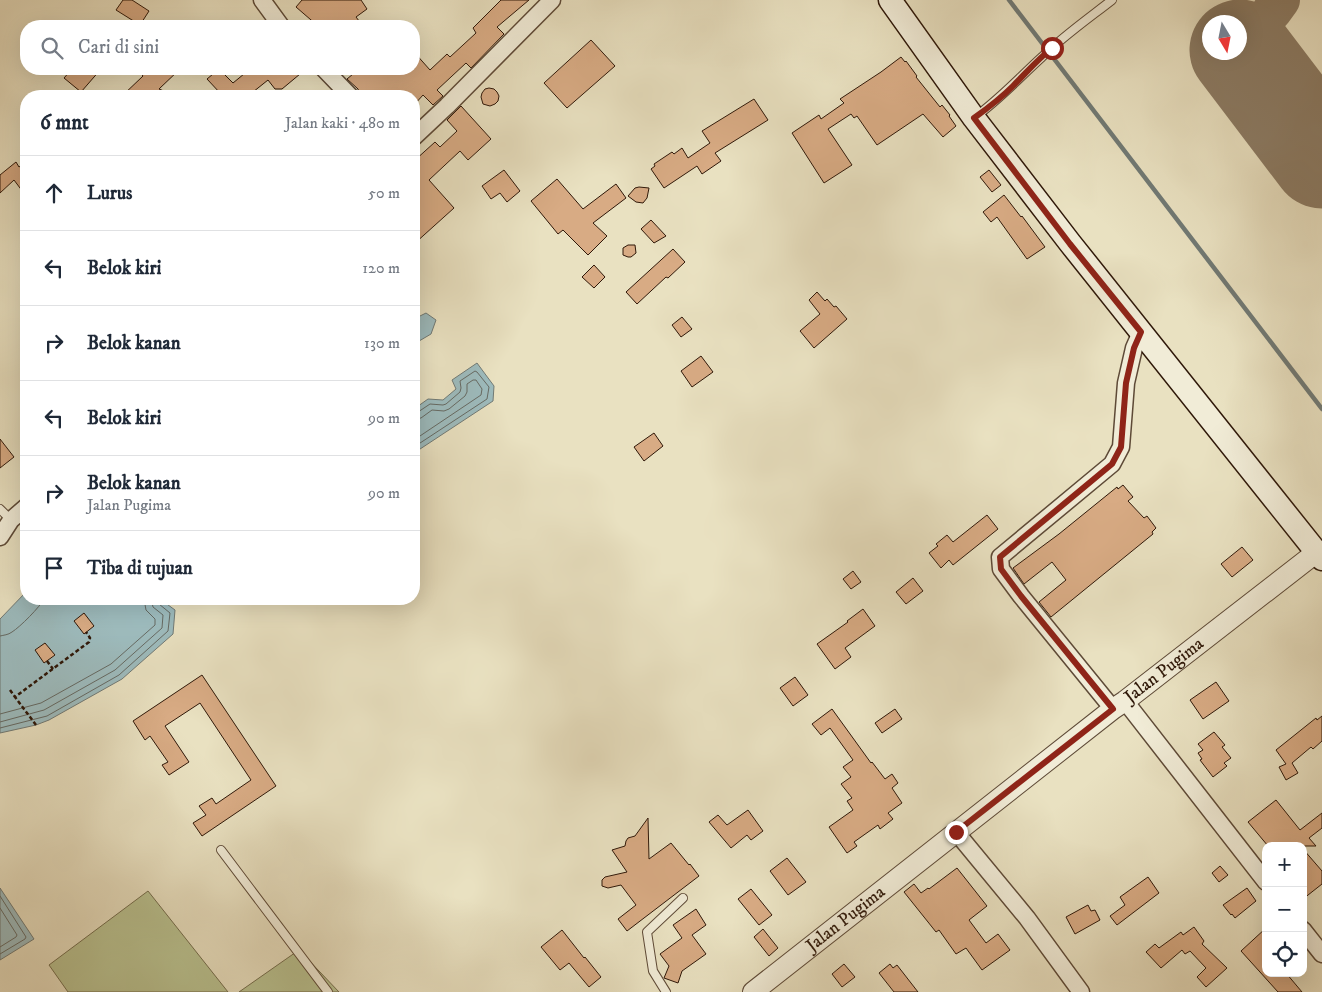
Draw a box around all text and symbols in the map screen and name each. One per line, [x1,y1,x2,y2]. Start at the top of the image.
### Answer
north arrow [1202,15,1247,60]
search box [20,20,420,75]
icon: search [38,34,66,62]
text: Cari di sini [78,36,159,59]
route start [1041,37,1064,60]
text: 6 mnt [40,110,89,136]
text: Jalan kaki · 480 m [285,113,400,133]
icon: ahead [40,179,68,207]
text: Lurus [87,182,132,205]
text: 50 m [368,183,400,203]
icon: left [40,254,68,282]
text: Belok kiri [87,257,161,280]
text: 120 m [362,258,400,278]
icon: right [40,329,68,357]
text: Belok kanan [87,332,181,355]
text: 130 m [364,333,400,353]
icon: left [40,404,68,432]
text: Belok kiri [87,407,161,430]
text: 90 m [368,408,400,428]
text: Belok kanan [87,472,181,495]
icon: right [40,479,68,507]
text: 90 m [368,483,400,503]
text: Jalan Pugima [87,495,171,515]
icon: arrive [40,554,68,582]
text: Tiba di tujuan [87,557,193,580]
street label: Jalan Pugima [1119,633,1209,709]
route end [945,821,968,844]
map controls [1262,842,1307,977]
button: + [1262,842,1307,887]
street label: Jalan Pugima [800,881,890,958]
button: − [1262,887,1307,932]
button: locate [1262,932,1307,977]

